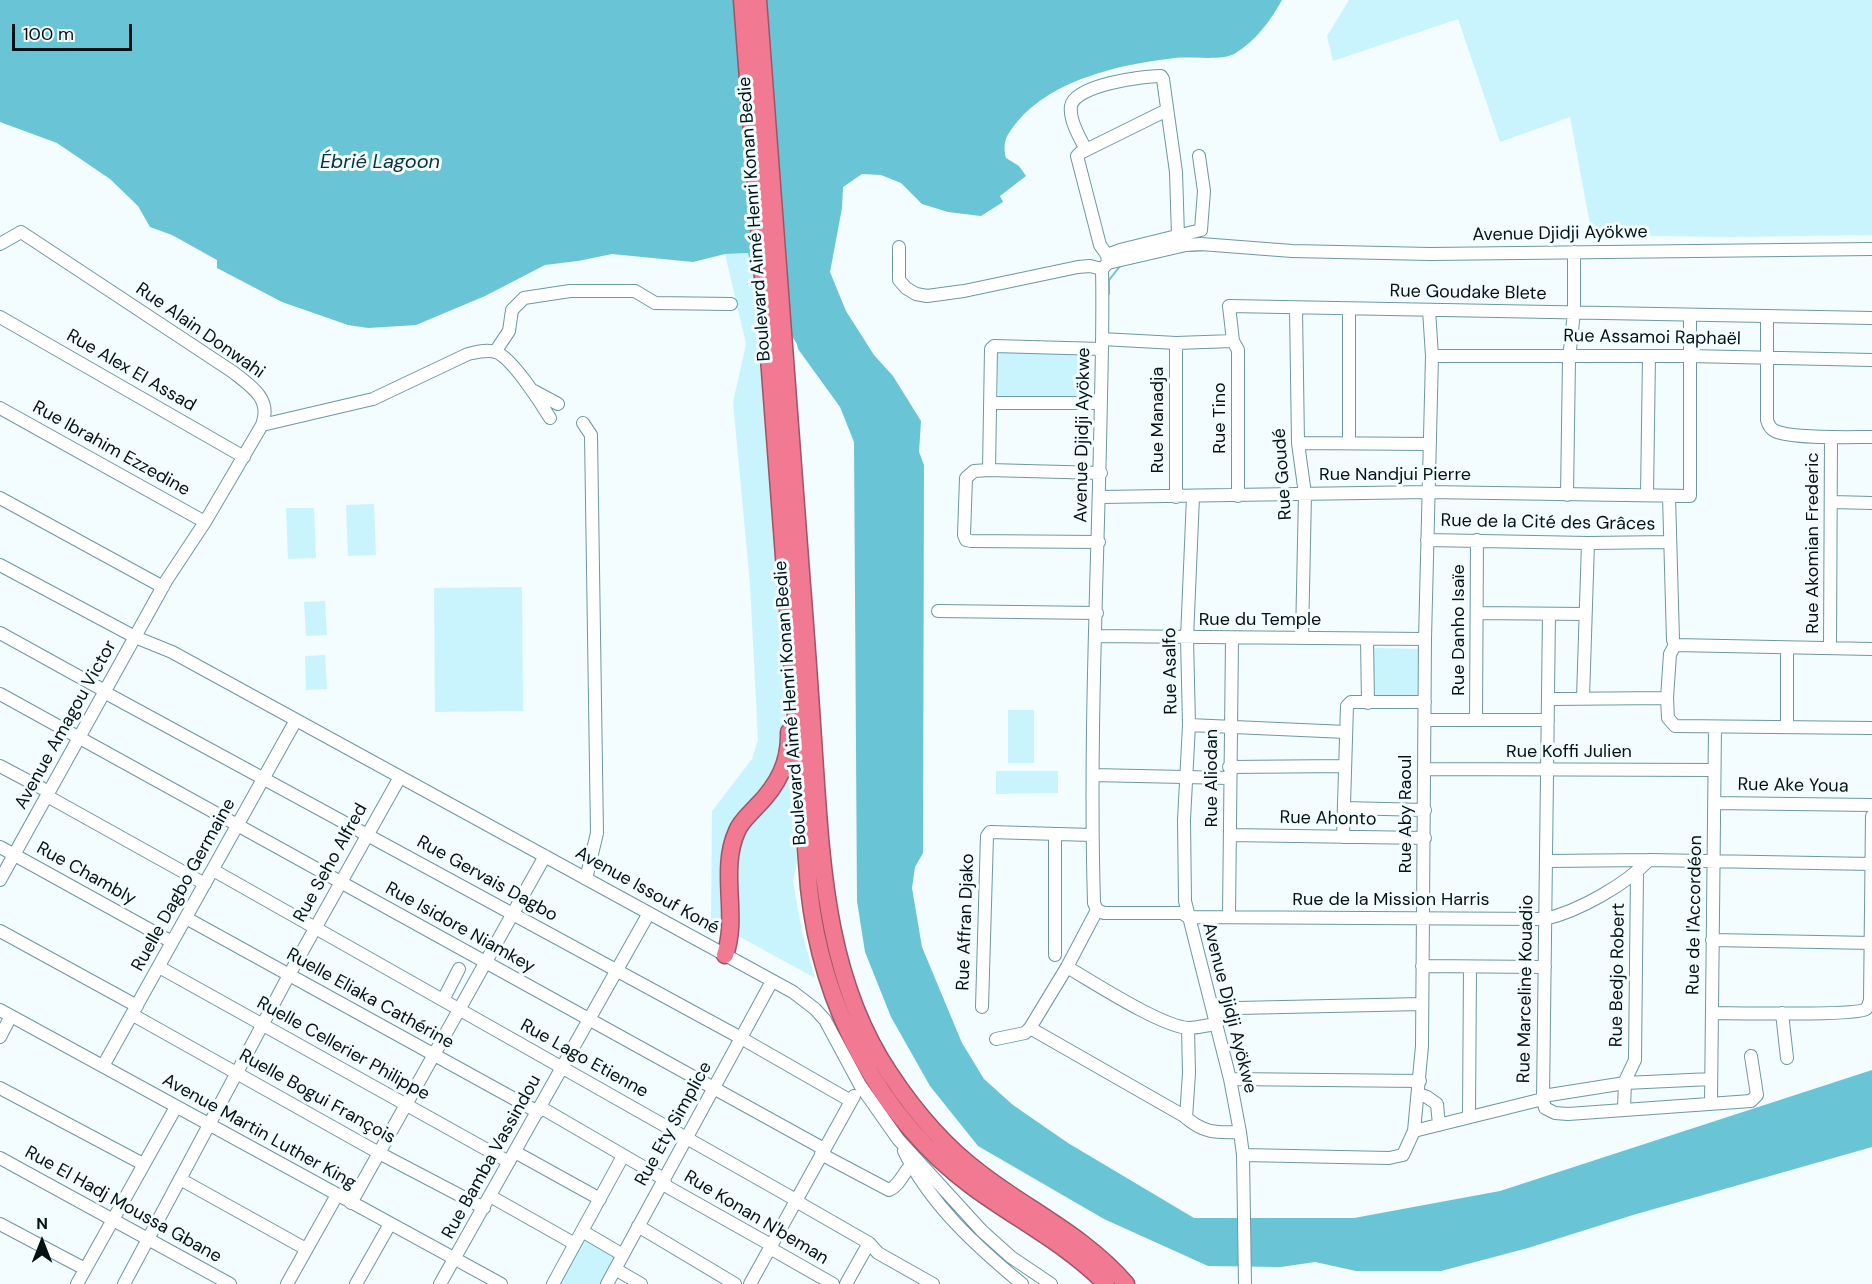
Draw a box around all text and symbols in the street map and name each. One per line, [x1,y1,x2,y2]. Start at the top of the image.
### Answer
scale bar [15,12,135,50]
text: 100 m [23,22,74,46]
street label: Boulevard Aimé Henri Konan Bedie [734,76,776,362]
water label: Ébrié Lagoon [320,151,440,175]
street label: Avenue Djidji Ayökwe [1472,222,1648,246]
street label: Rue Alain Donwahi [131,278,269,384]
street label: Rue Goudake Blete [1389,281,1547,305]
street label: Rue Alex El Assad [63,325,199,417]
street label: Rue Assamoi Raphaël [1563,326,1741,350]
street label: Avenue Djidji Ayökwe [1071,347,1095,523]
street label: Rue Manadja [1147,367,1169,473]
street label: Rue Tino [1209,382,1231,454]
street label: Rue Ibrahim Ezzedine [29,397,193,501]
street label: Rue Goudé [1269,427,1297,521]
street label: Rue Akomian Frederic [1802,452,1824,634]
street label: Rue Nandjui Pierre [1319,464,1471,486]
street label: Rue de la Cité des Grâces [1440,510,1656,536]
street label: Boulevard Aimé Henri Konan Bedie [770,560,812,846]
street label: Rue Danho Isaïe [1448,564,1470,696]
street label: Rue du Temple [1199,609,1321,631]
street label: Rue Asalfo [1159,627,1183,715]
street label: Avenue Amagou Victor [11,637,121,813]
street label: Rue Aliodan [1201,729,1223,827]
street label: Rue Koffi Julien [1506,741,1632,763]
street label: Rue Aby Raoul [1395,755,1417,873]
street label: Rue Ake Youa [1737,774,1849,798]
street label: Ruelle Dagbo Germaine [127,795,241,975]
street label: Rue Seho Alfred [289,800,373,926]
street label: Rue Ahonto [1279,807,1377,831]
street label: Rue Gervais Dagbo [413,831,561,927]
street label: Rue de l'Accordéon [1683,835,1707,995]
street label: Rue Chambly [32,838,140,910]
street label: Avenue Issouf Koné [571,842,723,940]
street label: Rue Affran Djako [953,853,979,991]
street label: Rue Isidore Niamkey [381,878,539,978]
street label: Rue de la Mission Harris [1292,889,1490,911]
street label: Rue Marceline Kouadio [1514,895,1538,1083]
street label: Rue Bedjo Robert [1606,903,1630,1047]
street label: Avenue Djidji Ayökwe [1197,920,1261,1096]
street label: Ruelle Eliaka Cathérine [283,944,457,1054]
street label: Ruelle Cellerier Philippe [253,992,433,1106]
street label: Rue Lago Etienne [516,1015,652,1103]
street label: Ruelle Bogui François [235,1045,399,1149]
street label: Rue Ety Simplice [631,1058,717,1190]
street label: Avenue Martin Luther King [158,1070,360,1194]
street label: Rue Bamba Vassindou [438,1071,546,1243]
street label: Rue El Hadj Moussa Gbane [21,1142,225,1268]
street label: Rue Konan N'beman [680,1166,832,1270]
north arrow [12,1212,72,1272]
text: N [36,1213,48,1234]

